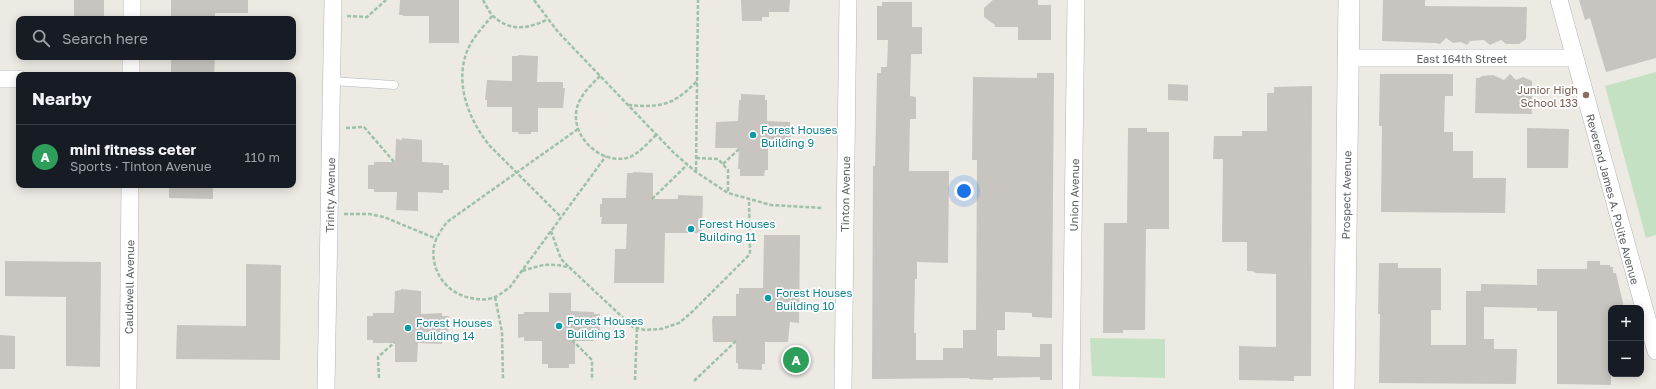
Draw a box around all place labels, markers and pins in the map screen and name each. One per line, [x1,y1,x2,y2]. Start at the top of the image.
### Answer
place label: Junior High School 133 [1517,83,1578,109]
marker: Junior High School 133 [1581,90,1591,100]
place label: Forest Houses Building 9 [761,123,837,149]
marker: Forest Houses Building 9 [748,130,758,140]
place label: Forest Houses Building 11 [699,217,775,243]
marker: Forest Houses Building 11 [686,224,696,234]
place label: Forest Houses Building 10 [776,286,852,312]
marker: Forest Houses Building 10 [763,293,773,303]
place label: Forest Houses Building 13 [567,314,643,340]
place label: Forest Houses Building 14 [416,316,492,342]
marker: Forest Houses Building 13 [554,321,564,331]
marker: Forest Houses Building 14 [403,323,413,333]
pin: A [783,345,809,375]

